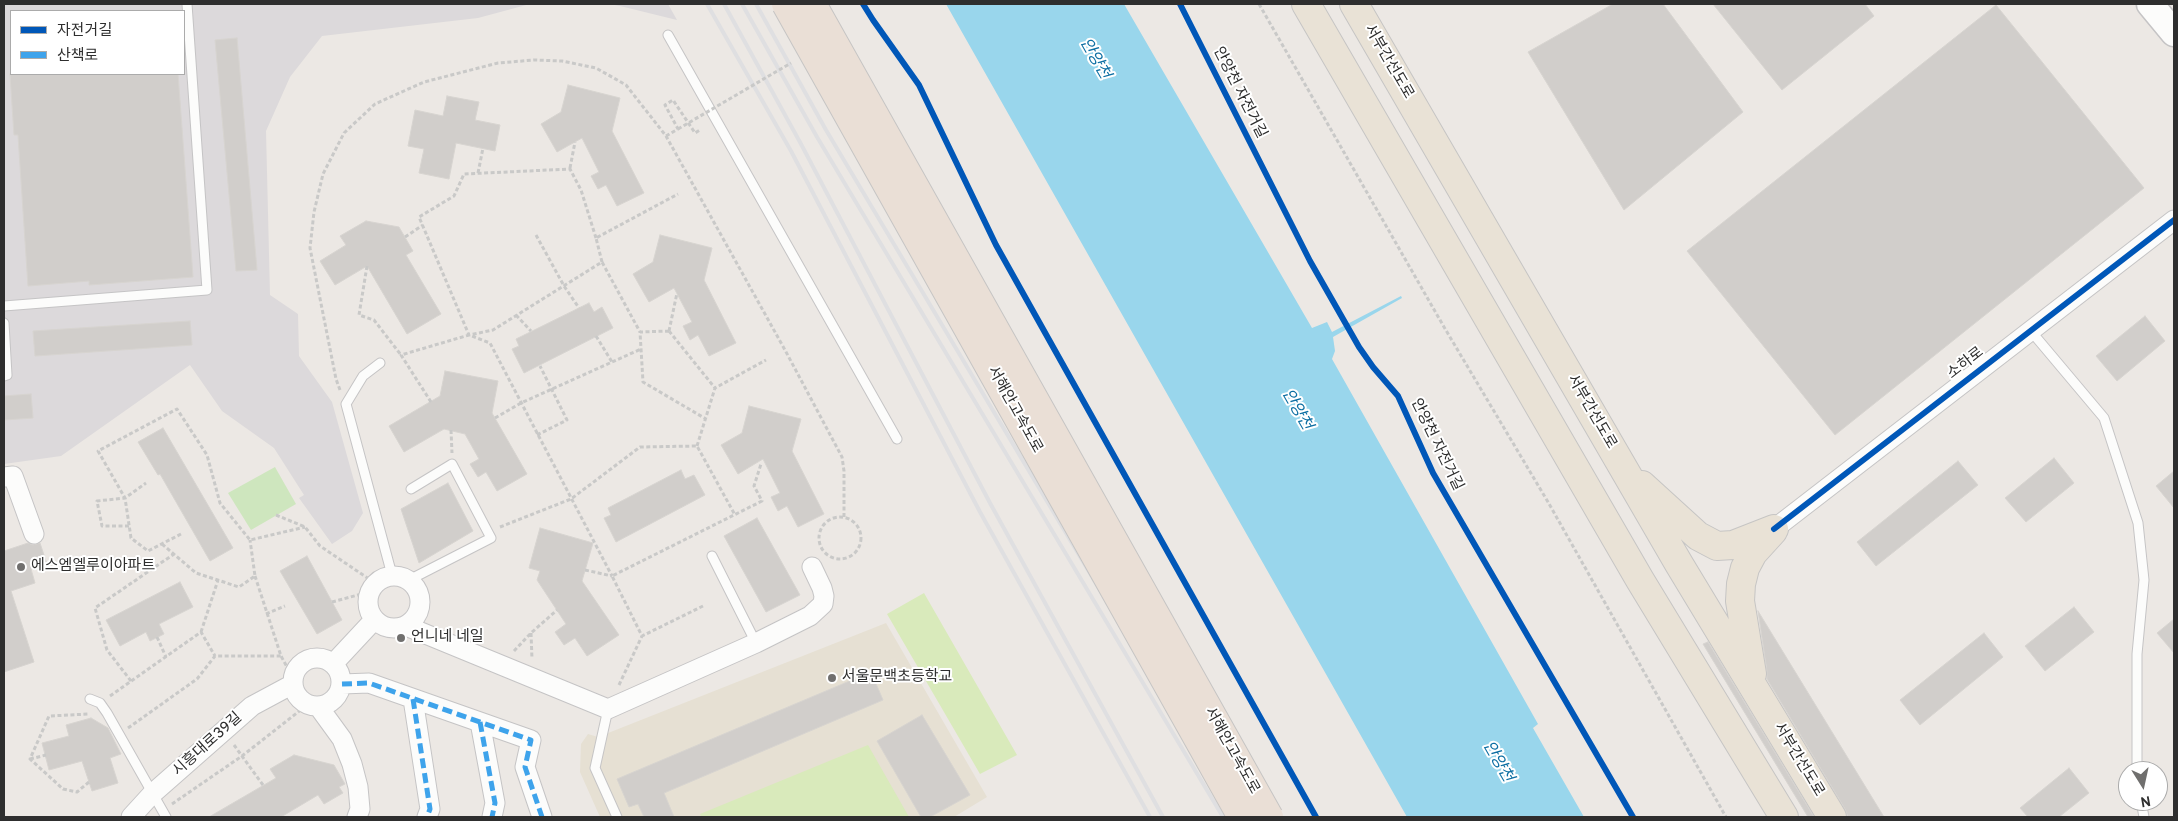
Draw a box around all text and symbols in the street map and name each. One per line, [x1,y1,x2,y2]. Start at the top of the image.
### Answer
legend [10,10,185,75]
text: 자전거길 [57,22,112,41]
street label: 서부간선도로 [1360,22,1416,102]
water label: 안양천 [1075,35,1113,83]
street label: 안양천 자전거길 [1208,44,1270,142]
text: 산책로 [57,47,98,66]
street label: 소하로 [1944,344,1988,384]
street label: 서해안고속도로 [983,363,1045,457]
street label: 서부간선도로 [1563,372,1619,452]
water label: 안양천 [1277,386,1315,434]
street label: 안양천 자전거길 [1406,396,1466,494]
place label: 에스엠엘루이아파트 [31,558,155,576]
marker: 에스엠엘루이아파트 [15,561,27,573]
place label: 언니네 네일 [411,629,484,647]
marker: 언니네 네일 [395,632,407,644]
place label: 서울문백초등학교 [842,669,952,687]
marker: 서울문백초등학교 [826,672,838,684]
street label: 서해안고속도로 [1200,704,1262,798]
street label: 시흥대로39길 [170,709,246,781]
street label: 서부간선도로 [1769,720,1827,800]
water label: 안양천 [1478,738,1516,786]
north arrow [2118,761,2168,811]
text: N [2139,791,2152,810]

